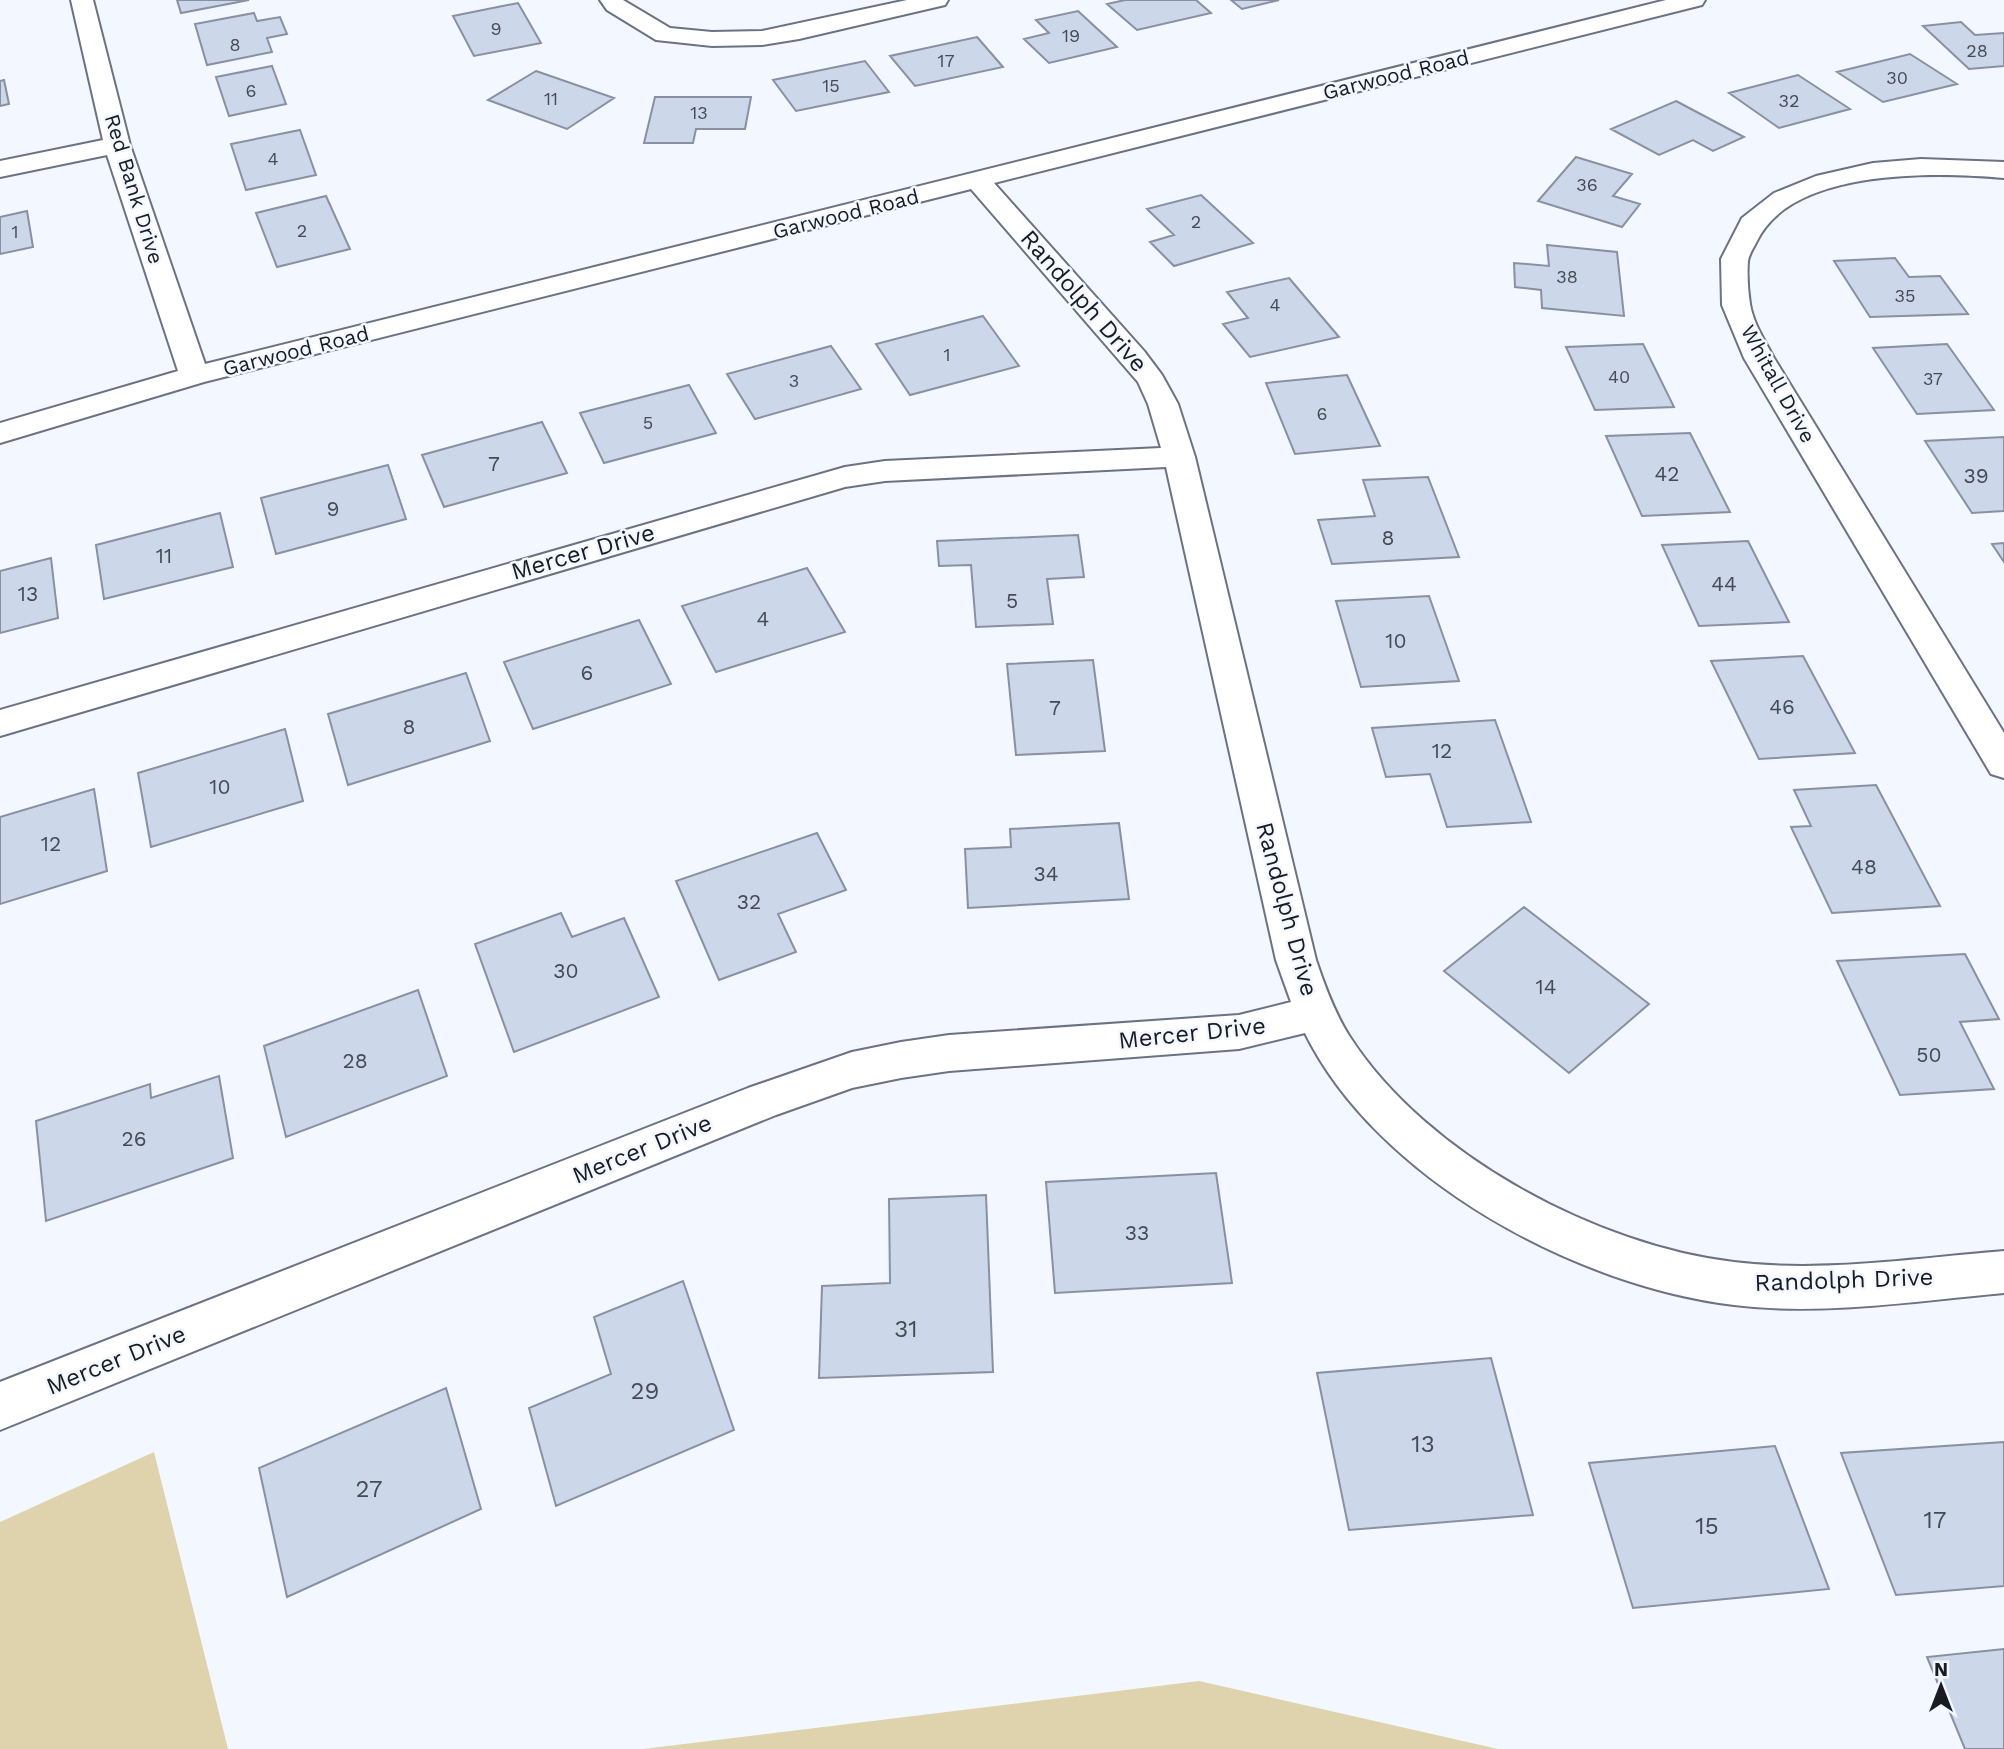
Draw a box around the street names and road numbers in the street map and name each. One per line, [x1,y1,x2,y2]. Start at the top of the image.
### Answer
street label: Garwood Road [1320,44,1472,105]
street label: Red Bank Drive [100,111,169,267]
street label: Garwood Road [770,183,922,244]
street label: Randolph Drive [1015,224,1153,378]
street label: Garwood Road [220,320,372,381]
street label: Whitall Drive [1736,320,1821,447]
street label: Mercer Drive [508,518,658,586]
street label: Randolph Drive [1250,819,1324,999]
street label: Mercer Drive [1117,1011,1267,1055]
street label: Mercer Drive [568,1108,716,1190]
street label: Randolph Drive [1754,1263,1934,1297]
street label: Mercer Drive [42,1319,190,1401]

